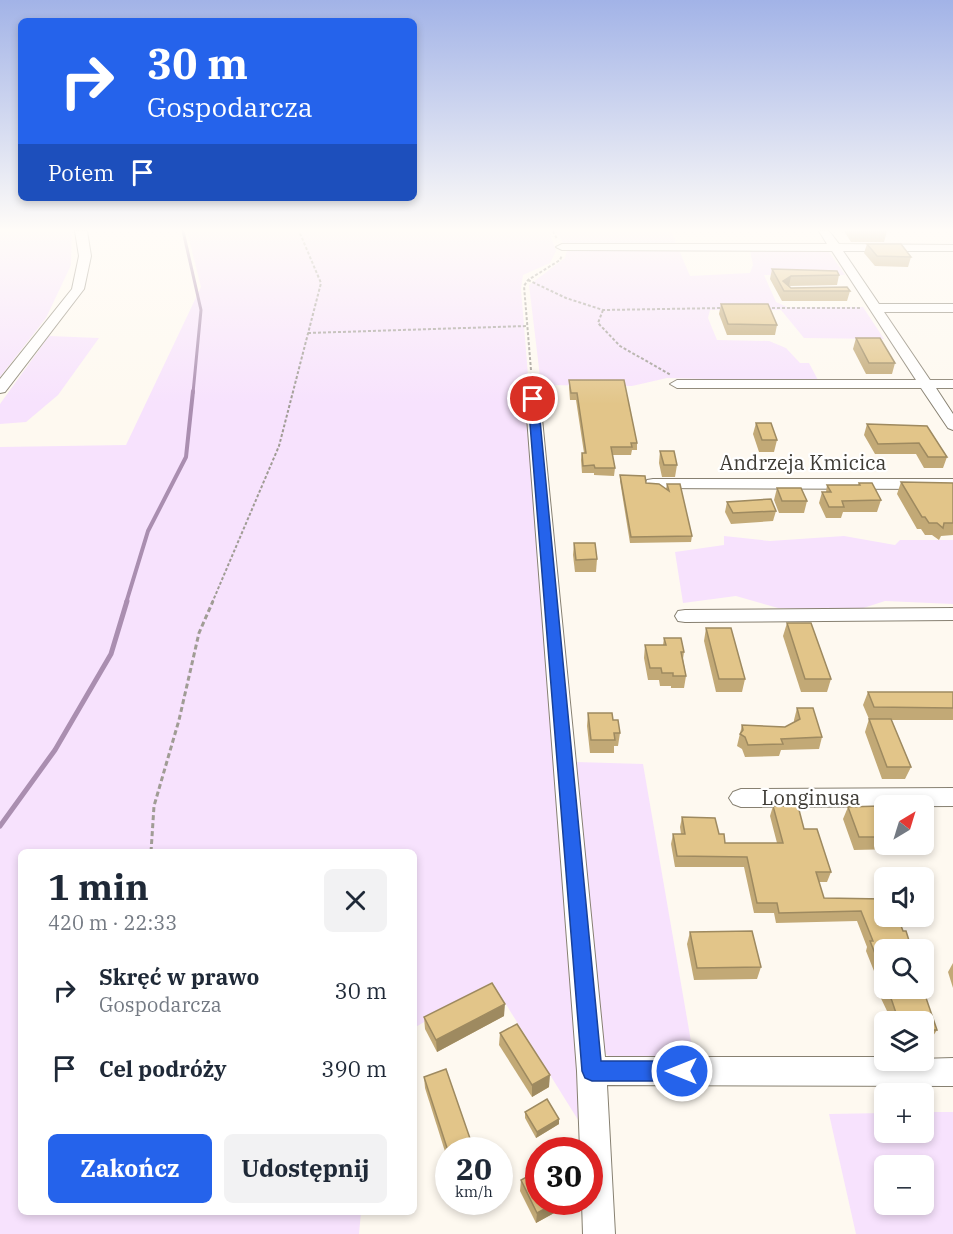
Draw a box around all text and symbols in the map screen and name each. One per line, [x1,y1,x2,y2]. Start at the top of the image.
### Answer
text: 30 m [147,36,248,91]
icon: right [48,42,126,120]
text: Gospodarcza [147,89,313,124]
icon: arrive [126,156,159,189]
text: Potem [48,158,114,187]
pin [507,373,558,424]
icon: arrive [516,382,549,415]
street label: Andrzeja Kmicica [720,449,887,476]
street label: Longinusa [762,784,861,811]
north arrow [874,795,934,855]
map controls [874,795,934,1215]
text: 1 min [48,863,149,910]
button: sound [874,867,934,927]
button: close [324,869,387,932]
text: 420 m · 22:33 [48,909,177,936]
button: search [874,939,934,999]
text: Skręć w prawo [99,962,259,991]
icon: right [48,974,81,1007]
text: 30 m [335,976,387,1005]
text: Gospodarcza [99,991,222,1018]
button: layers [874,1011,934,1071]
position arrow [650,1039,714,1103]
icon: arrive [48,1052,81,1085]
text: Cel podróży [99,1054,227,1083]
text: 390 m [321,1054,387,1083]
button: + [874,1083,934,1143]
button: Zakończ [48,1134,212,1203]
button: Udostępnij [224,1134,387,1203]
speed limit sign: 30 [525,1137,603,1215]
text: 20 [456,1149,492,1188]
button: − [874,1155,934,1215]
text: km/h [455,1182,493,1201]

